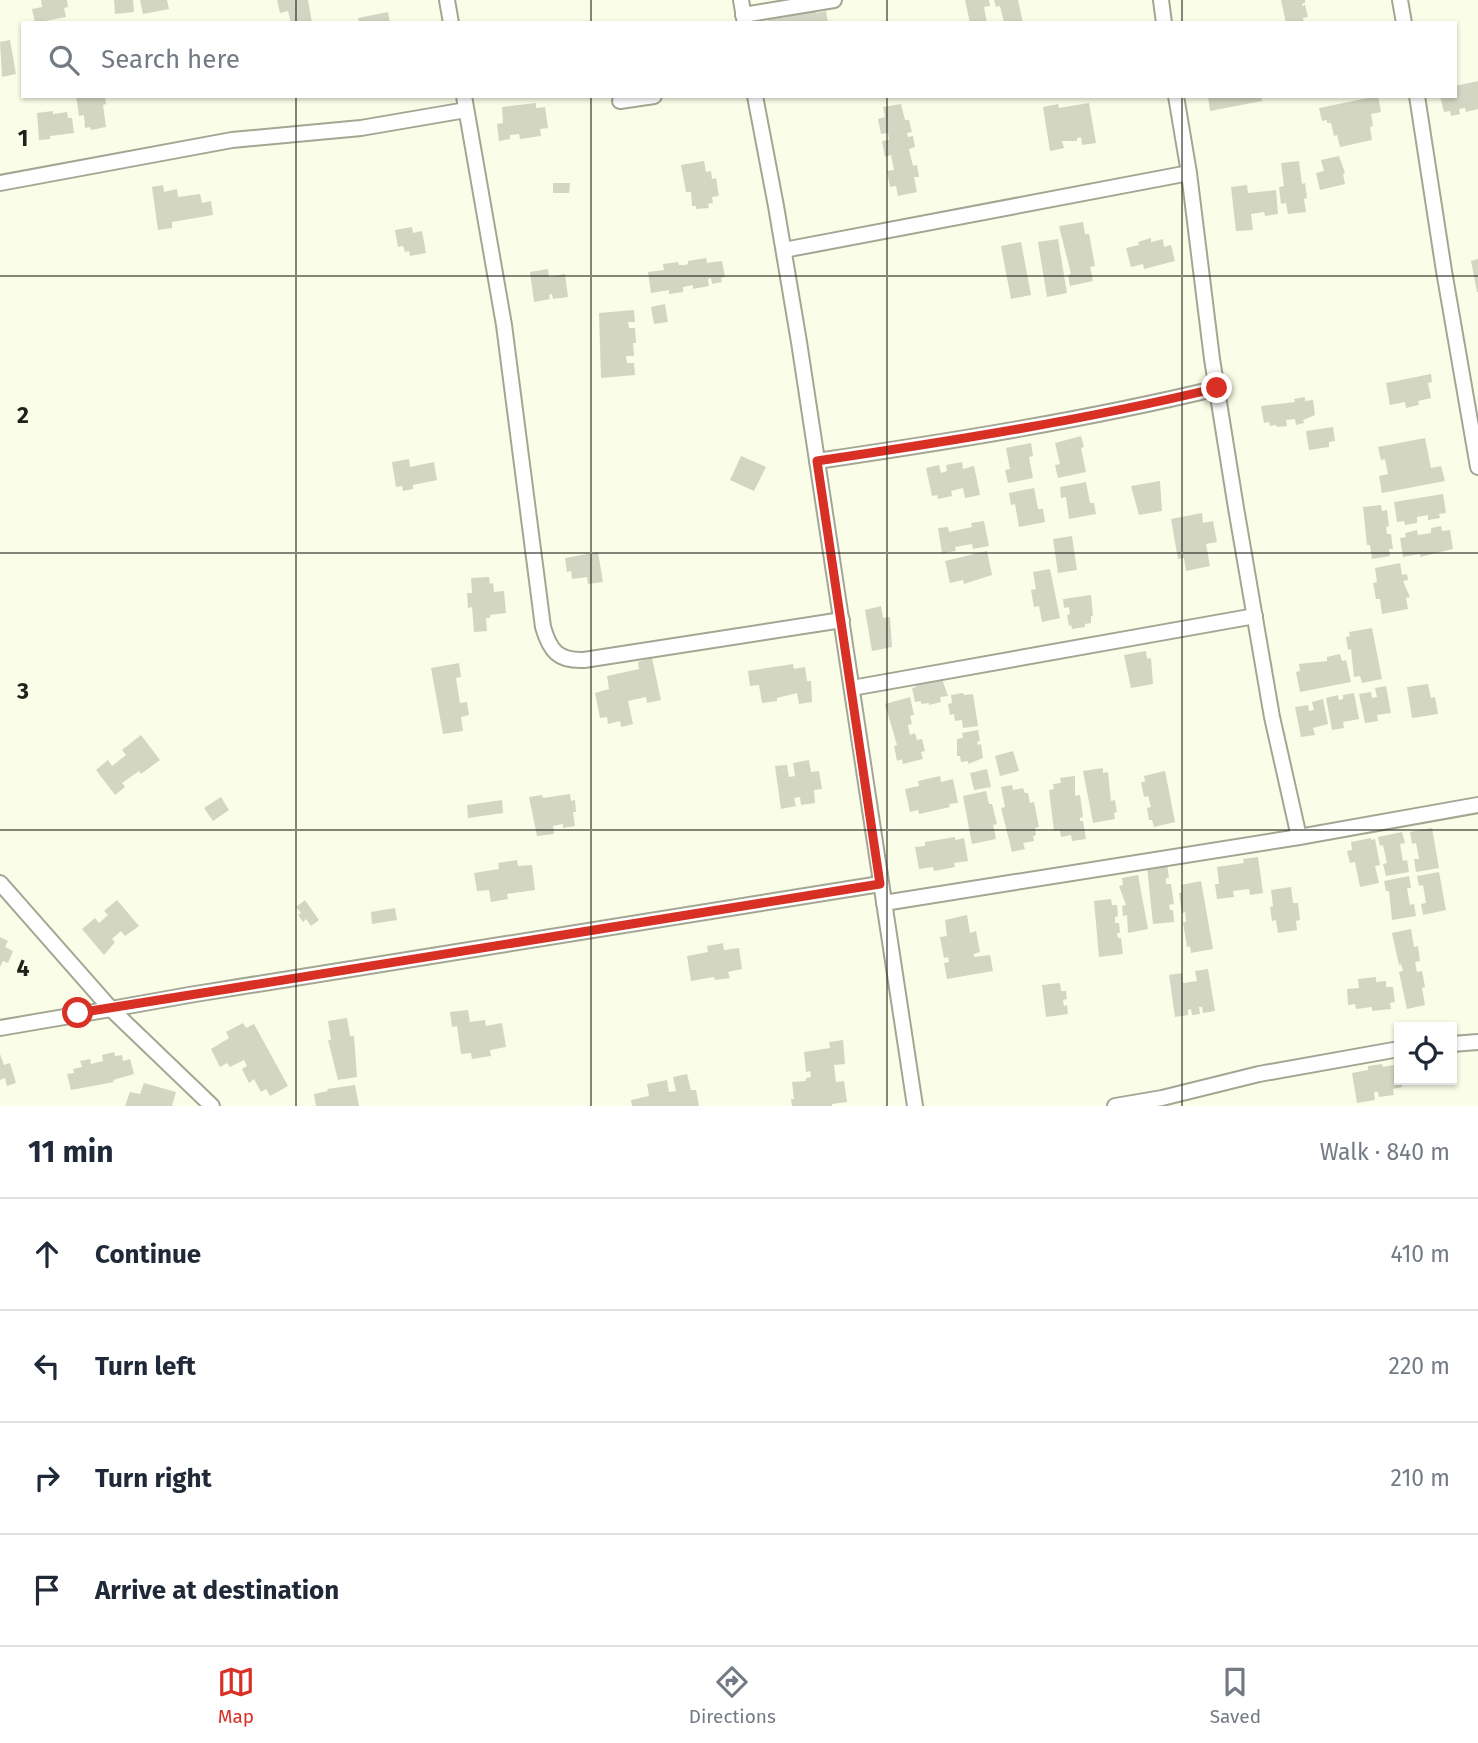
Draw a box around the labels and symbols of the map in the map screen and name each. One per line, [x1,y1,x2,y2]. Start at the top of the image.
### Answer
text: 1 [18,124,28,152]
route end [1201,372,1232,403]
text: 2 [17,401,29,429]
text: 3 [16,677,29,705]
text: 4 [17,954,30,982]
route start [62,997,93,1028]

